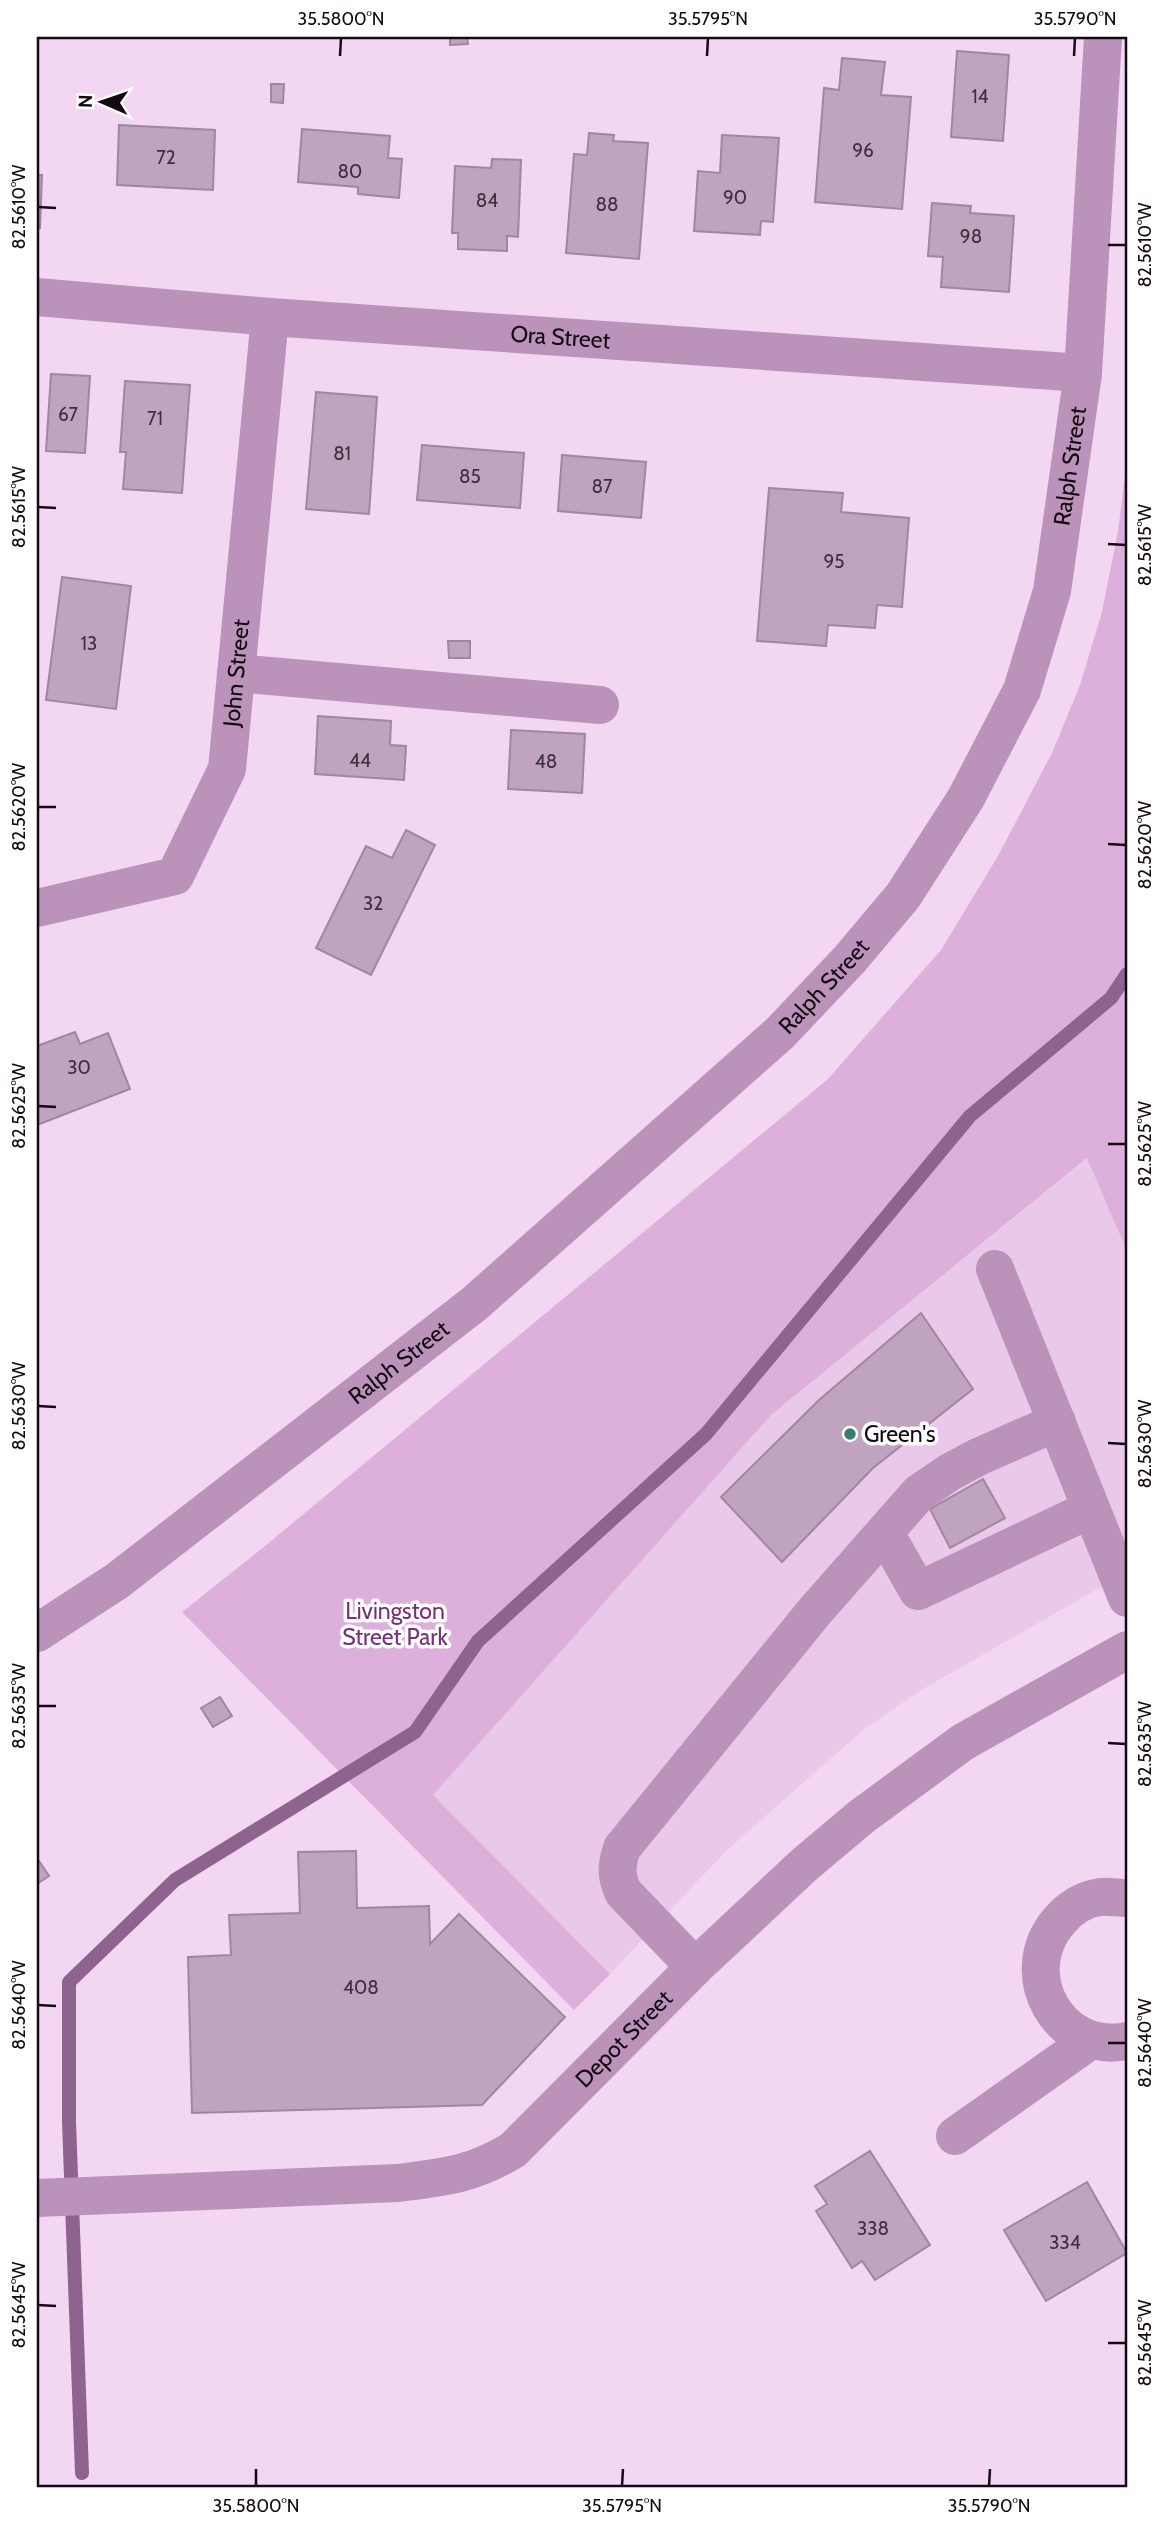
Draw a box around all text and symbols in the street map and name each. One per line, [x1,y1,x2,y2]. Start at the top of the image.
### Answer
text: 35.5800°N [298,8,384,30]
text: 35.5795°N [668,8,748,30]
text: 35.5790°N [1034,8,1116,30]
north arrow [66,66,136,136]
house number: 14 [971,85,989,108]
text: N [74,94,97,109]
house number: 96 [852,139,874,162]
house number: 72 [156,146,176,169]
house number: 80 [338,160,362,183]
text: 82.5610°W [8,165,30,249]
house number: 90 [723,186,747,209]
house number: 84 [476,189,498,212]
house number: 88 [595,193,619,216]
text: 82.5610°W [1134,203,1156,287]
house number: 98 [960,225,982,248]
street label: Ora Street [510,320,612,354]
house number: 67 [58,403,79,426]
street label: Ralph Street [1047,405,1092,527]
house number: 71 [147,407,163,430]
house number: 81 [333,442,351,465]
house number: 85 [459,465,481,488]
text: 82.5615°W [8,466,30,548]
house number: 87 [591,475,613,498]
text: 82.5615°W [1134,504,1156,586]
house number: 95 [823,550,845,573]
street label: John Street [217,618,255,729]
house number: 13 [81,632,97,655]
house number: 44 [349,749,371,772]
house number: 48 [535,750,557,773]
text: 82.5620°W [8,763,30,851]
text: 82.5620°W [1134,801,1156,889]
house number: 32 [363,892,383,915]
street label: Ralph Street [773,933,875,1040]
house number: 30 [67,1056,91,1079]
text: 82.5625°W [8,1063,30,1149]
text: 82.5625°W [1134,1101,1156,1187]
street label: Ralph Street [343,1314,455,1410]
text: 82.5630°W [8,1362,30,1450]
text: 82.5630°W [1134,1400,1156,1488]
place label: Green's [864,1420,935,1448]
marker: Green's [842,1426,858,1442]
park label: Livingston Street Park [342,1597,449,1651]
text: 82.5635°W [8,1663,30,1749]
text: 82.5635°W [1134,1701,1156,1787]
text: 82.5640°W [8,1960,30,2050]
house number: 408 [343,1976,379,1999]
street label: Depot Street [569,1984,678,2093]
text: 82.5640°W [1134,1998,1156,2088]
house number: 338 [857,2217,889,2240]
house number: 334 [1049,2231,1081,2254]
text: 82.5645°W [8,2262,30,2348]
text: 82.5645°W [1134,2300,1156,2386]
text: 35.5800°N [213,2495,299,2517]
text: 35.5795°N [582,2495,662,2517]
text: 35.5790°N [948,2495,1030,2517]

